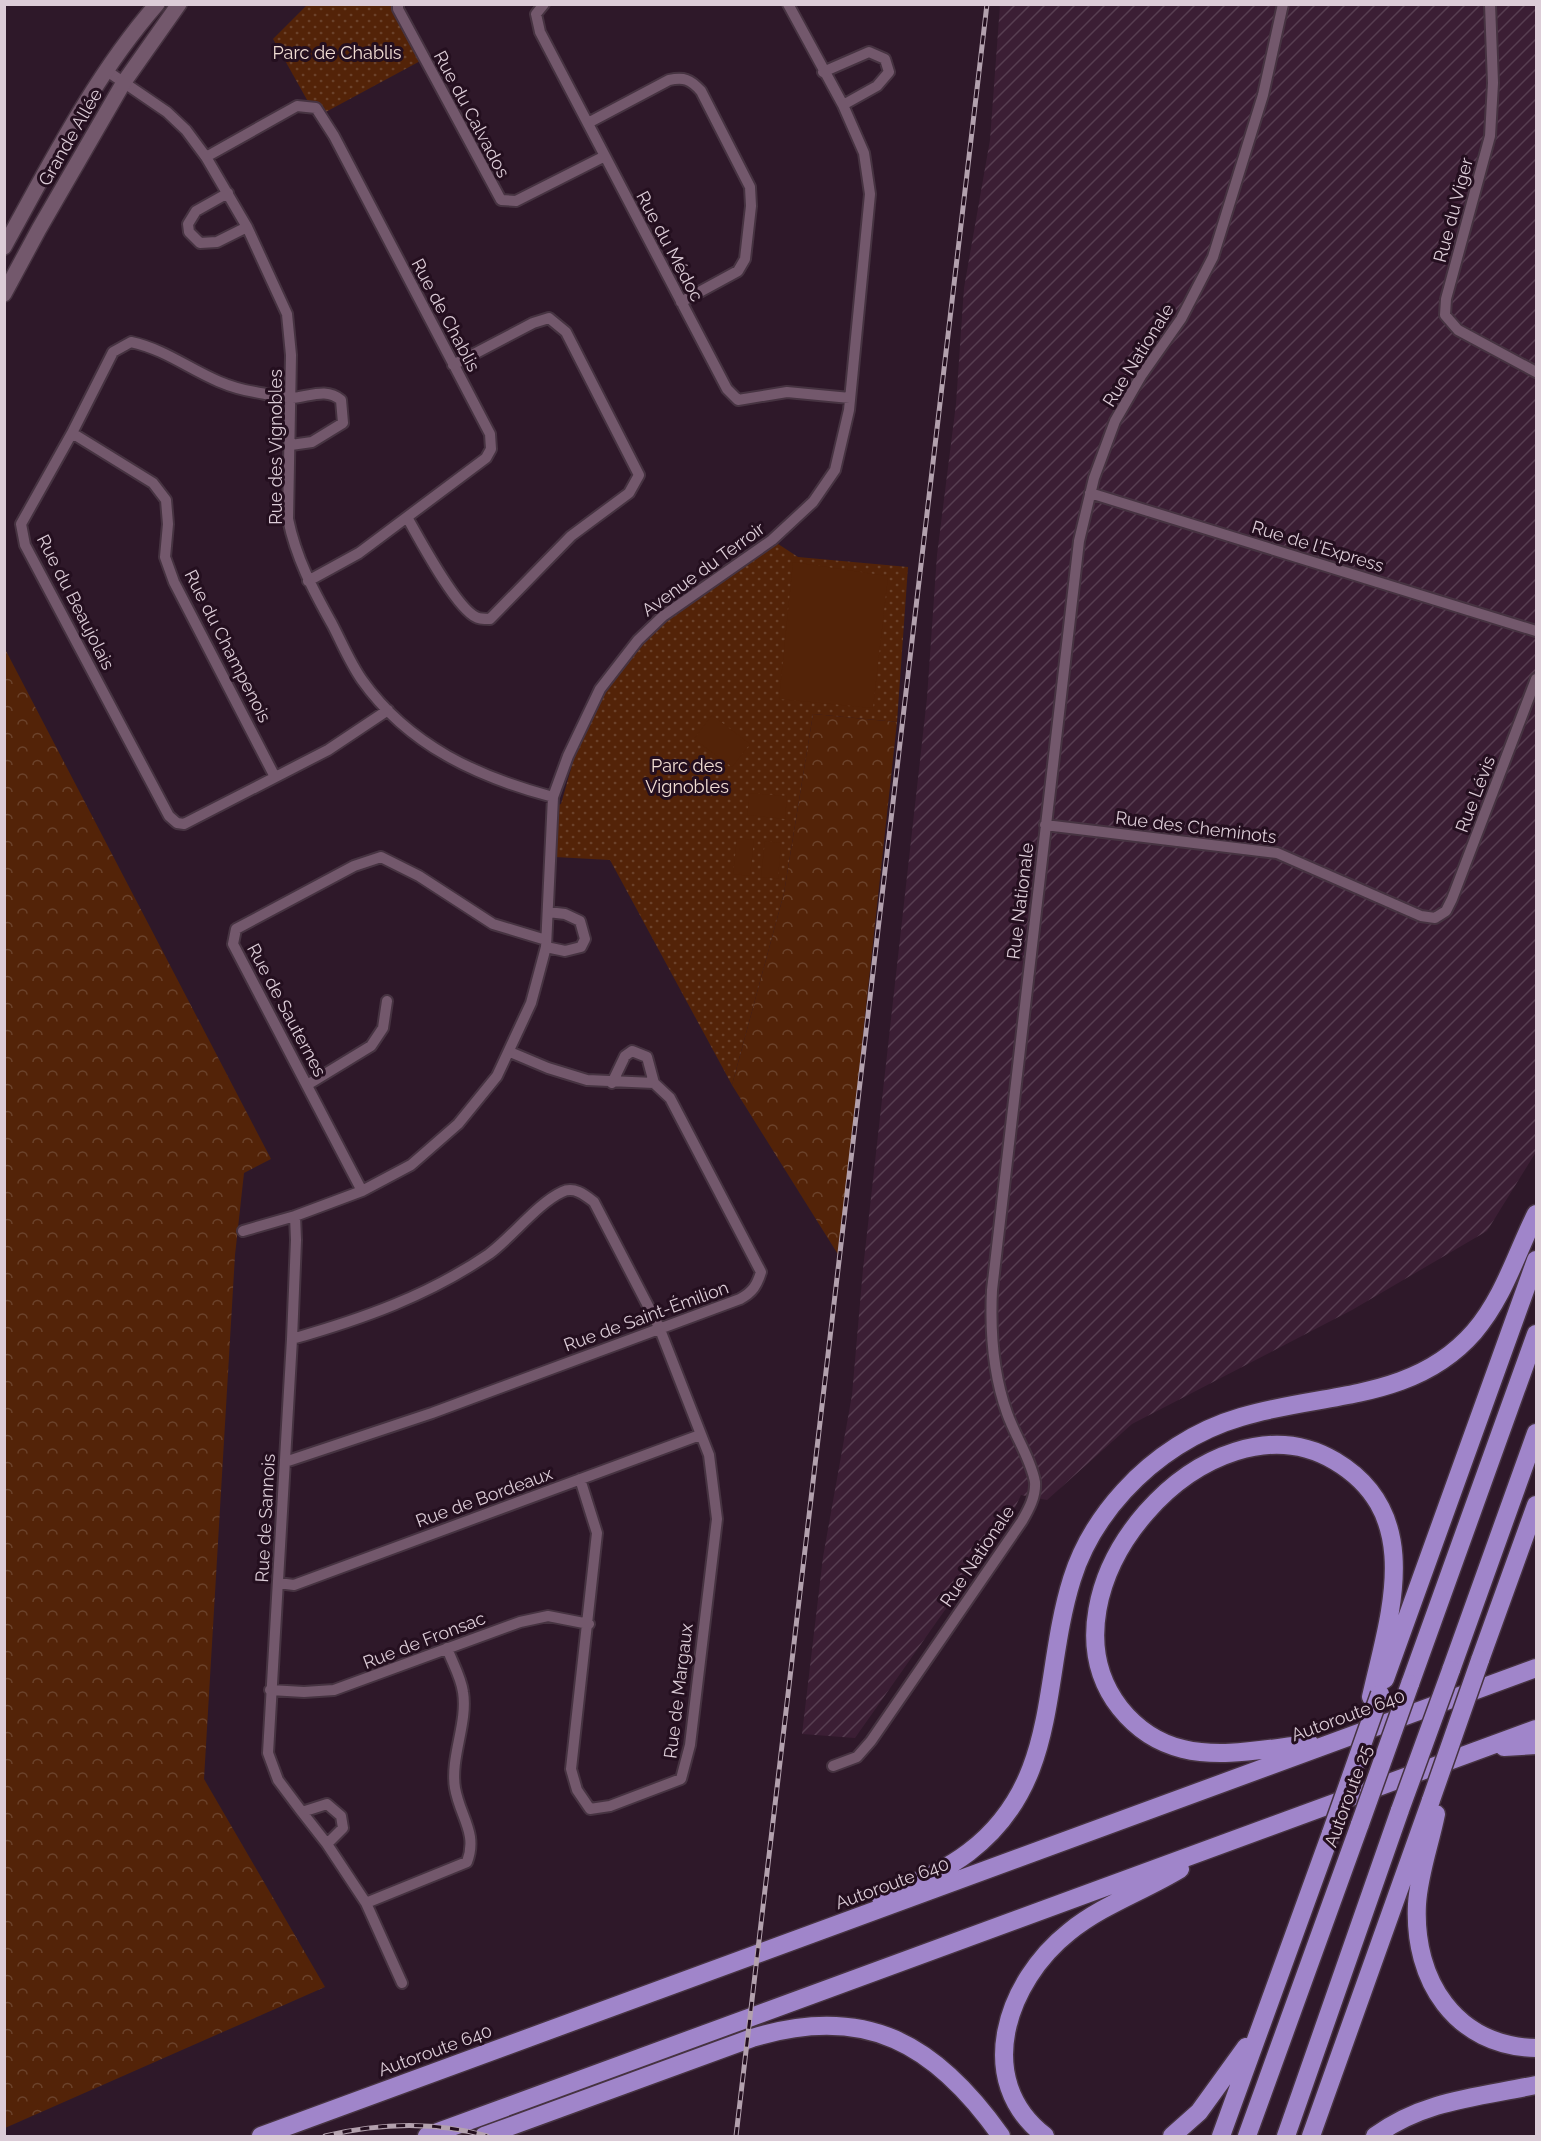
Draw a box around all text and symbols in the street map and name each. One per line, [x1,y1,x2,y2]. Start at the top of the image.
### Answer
park label: Parc de Chablis [272,42,402,63]
street label: Rue du Calvados [430,47,514,181]
street label: Grande Allée [34,84,106,189]
street label: Rue du Viger [1429,155,1477,265]
street label: Rue du Médoc [632,187,708,305]
street label: Rue de Chablis [407,255,485,375]
street label: Rue Nationale [1098,299,1178,410]
street label: Rue des Vignobles [265,369,286,525]
street label: Rue de l'Express [1249,516,1387,576]
street label: Avenue du Terroir [638,517,769,621]
street label: Rue du Beaujolais [33,531,119,673]
street label: Rue du Champenois [180,566,276,726]
street label: Rue Lévis [1451,752,1499,835]
park label: Parc des Vignobles [645,755,729,797]
street label: Rue des Cheminots [1114,807,1278,847]
street label: Rue Nationale [1002,841,1038,961]
street label: Rue de Sauternes [243,940,331,1080]
street label: Rue de Saint-Émilion [560,1275,731,1356]
street label: Rue de Sannois [251,1453,279,1583]
street label: Rue de Bordeaux [413,1463,555,1531]
street label: Rue Nationale [935,1501,1019,1611]
street label: Rue de Fronsac [360,1607,488,1673]
street label: Rue de Margaux [659,1622,697,1760]
street label: Autoroute 640 [1288,1685,1408,1745]
street label: Autoroute 25 [1320,1742,1376,1850]
street label: Autoroute 640 [832,1853,952,1913]
street label: Autoroute 640 [375,2020,495,2080]

